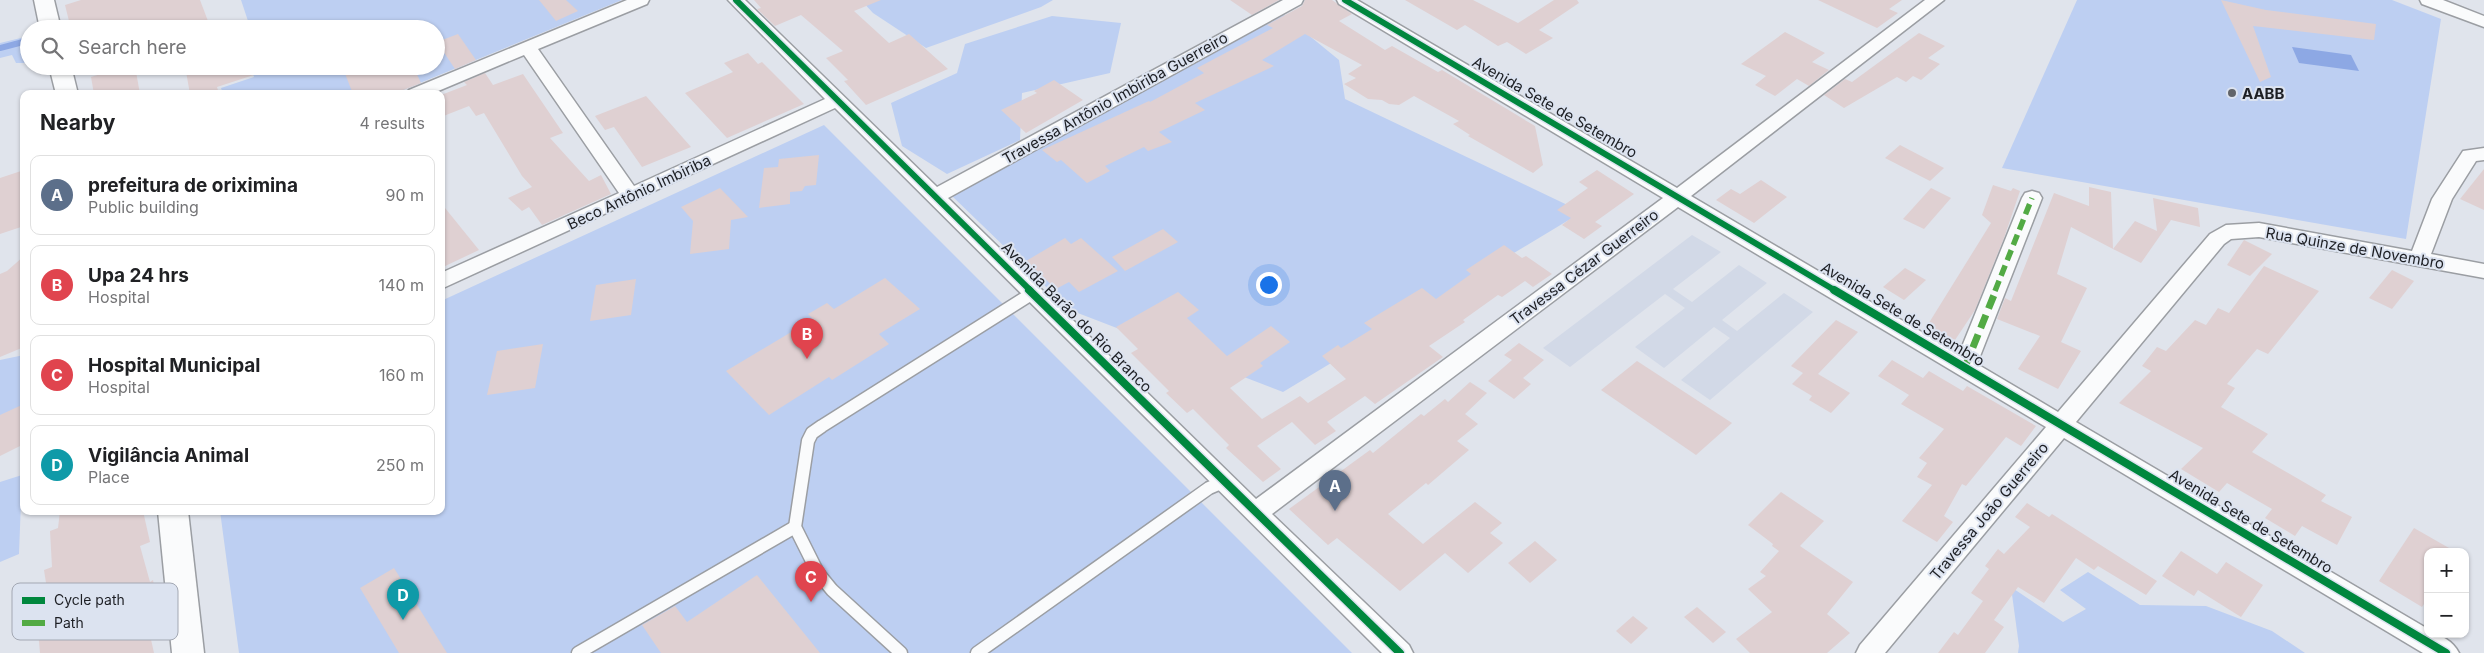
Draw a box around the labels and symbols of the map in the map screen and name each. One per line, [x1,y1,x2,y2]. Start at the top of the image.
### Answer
street label: Travessa Antônio Imbiriba Guerreiro [999,28,1231,168]
street label: Avenida Sete de Setembro [1469,52,1641,162]
place label: AABB [2242,84,2285,103]
marker: AABB [2226,87,2238,99]
street label: Beco Antônio Imbiriba [564,150,714,234]
street label: Travessa Cézar Guerreiro [1506,205,1662,329]
street label: Rua Quinze de Novembro [2264,223,2446,273]
street label: Avenida Barão do Rio Branco [998,238,1156,396]
street label: Avenida Sete de Setembro [1818,258,1988,370]
your location [1256,272,1282,298]
pin: B [791,318,823,359]
street label: Travessa João Guerreiro [1926,438,2052,584]
street label: Avenida Sete de Setembro [2166,465,2336,577]
pin: A [1319,470,1351,511]
pin: C [795,561,827,602]
pin: D [387,579,419,620]
legend [12,583,178,640]
text: Cycle path [54,591,125,608]
text: Path [54,614,84,631]

